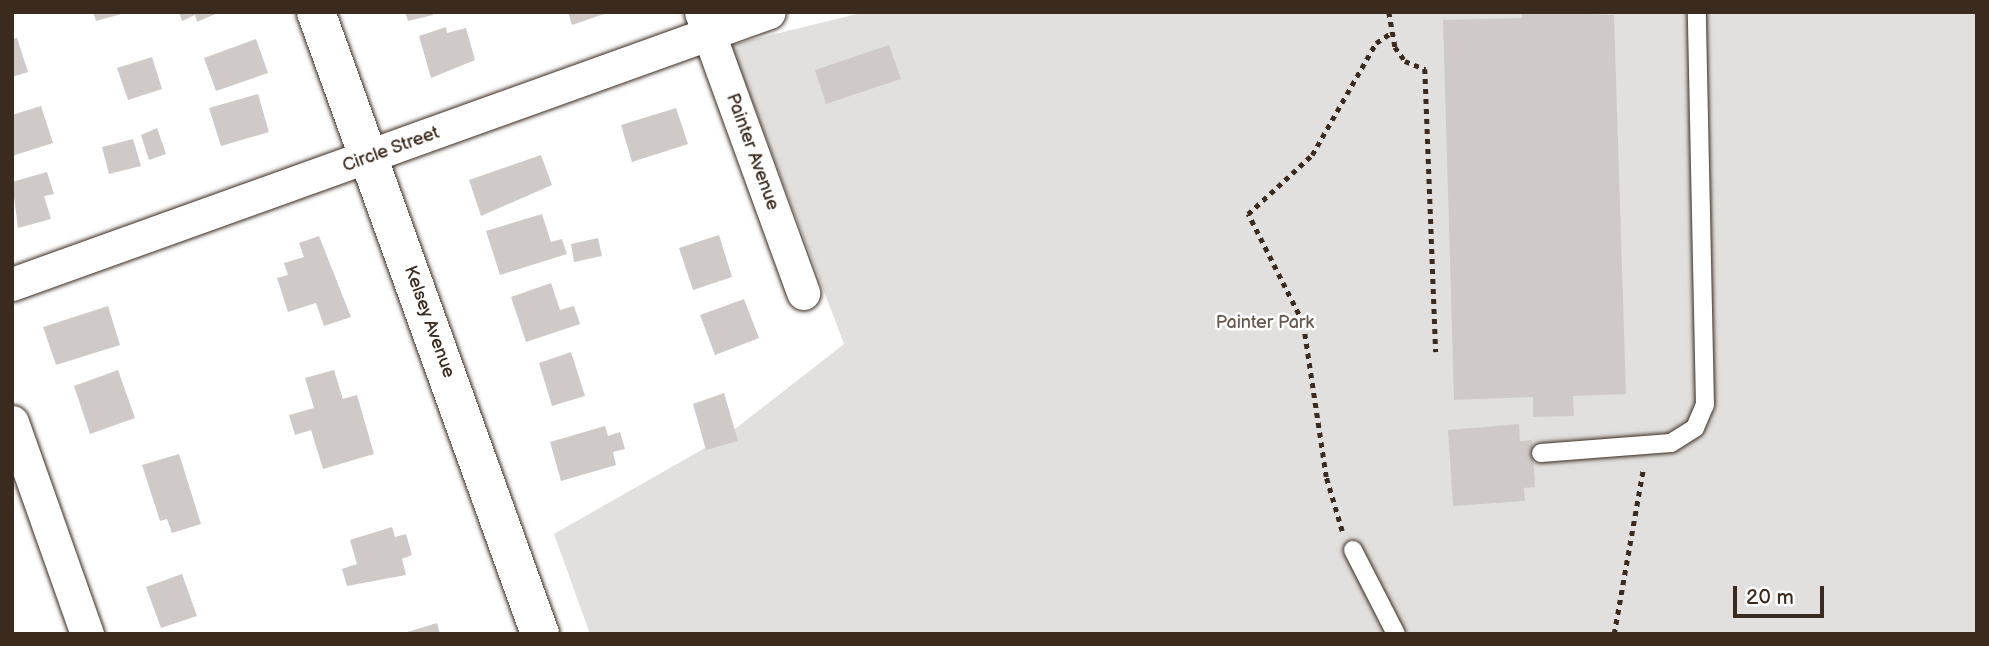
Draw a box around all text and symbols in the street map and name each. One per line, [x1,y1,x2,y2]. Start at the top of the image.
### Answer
street label: Painter Avenue [721,91,783,213]
street label: Circle Street [340,122,442,178]
street label: Kelsey Avenue [399,262,459,382]
park label: Painter Park [1216,312,1314,334]
scale bar [1737,572,1828,616]
text: 20 m [1746,585,1794,610]

